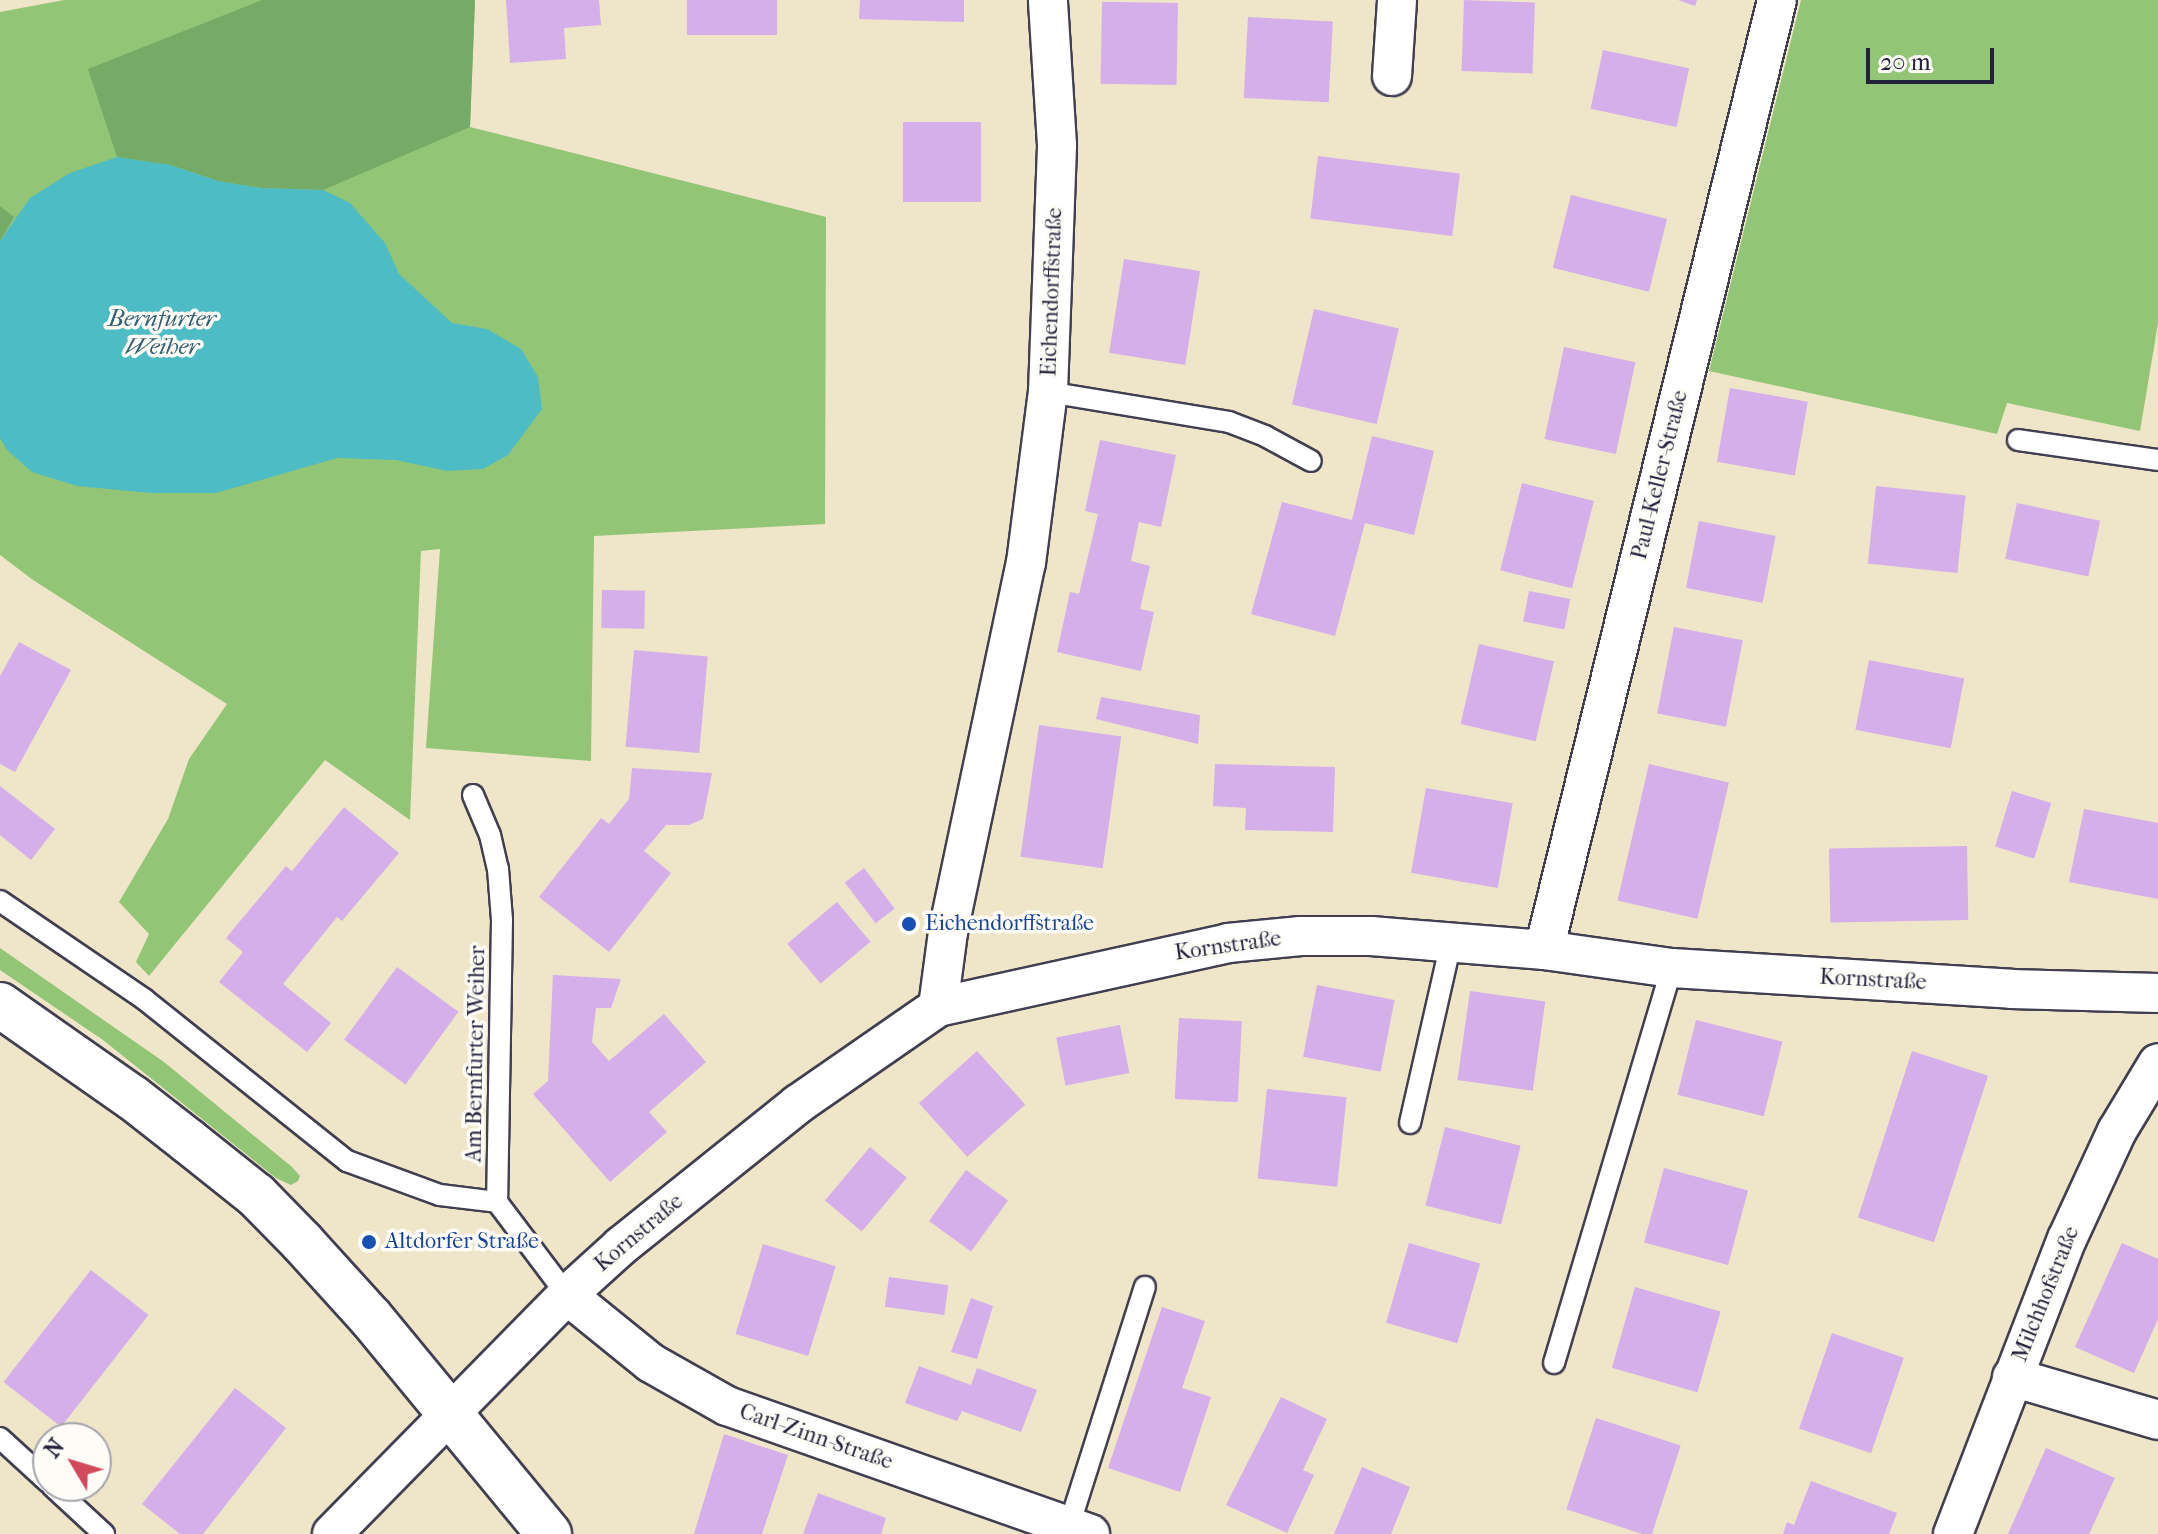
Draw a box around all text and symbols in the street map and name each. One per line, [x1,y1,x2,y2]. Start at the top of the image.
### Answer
scale bar [1870,32,1998,82]
text: 20 m [1880,48,1931,76]
street label: Eichendorffstraße [1036,207,1068,377]
water label: Bernfurter Weiher [108,305,216,361]
street label: Paul-Keller-Straße [1626,388,1694,562]
place label: Eichendorffstraße [925,911,1094,937]
marker: Eichendorffstraße [900,915,918,933]
street label: Kornstraße [1173,925,1283,967]
street label: Am Bernfurter Weiher [461,945,491,1163]
street label: Kornstraße [1819,964,1927,996]
street label: Kornstraße [589,1188,689,1278]
street label: Milchhofstraße [2007,1223,2085,1365]
place label: Altdorfer Straße [385,1229,539,1255]
marker: Altdorfer Straße [360,1233,378,1251]
street label: Carl-Zinn-Straße [736,1398,896,1476]
north arrow [32,1422,112,1502]
text: N [39,1434,70,1463]

